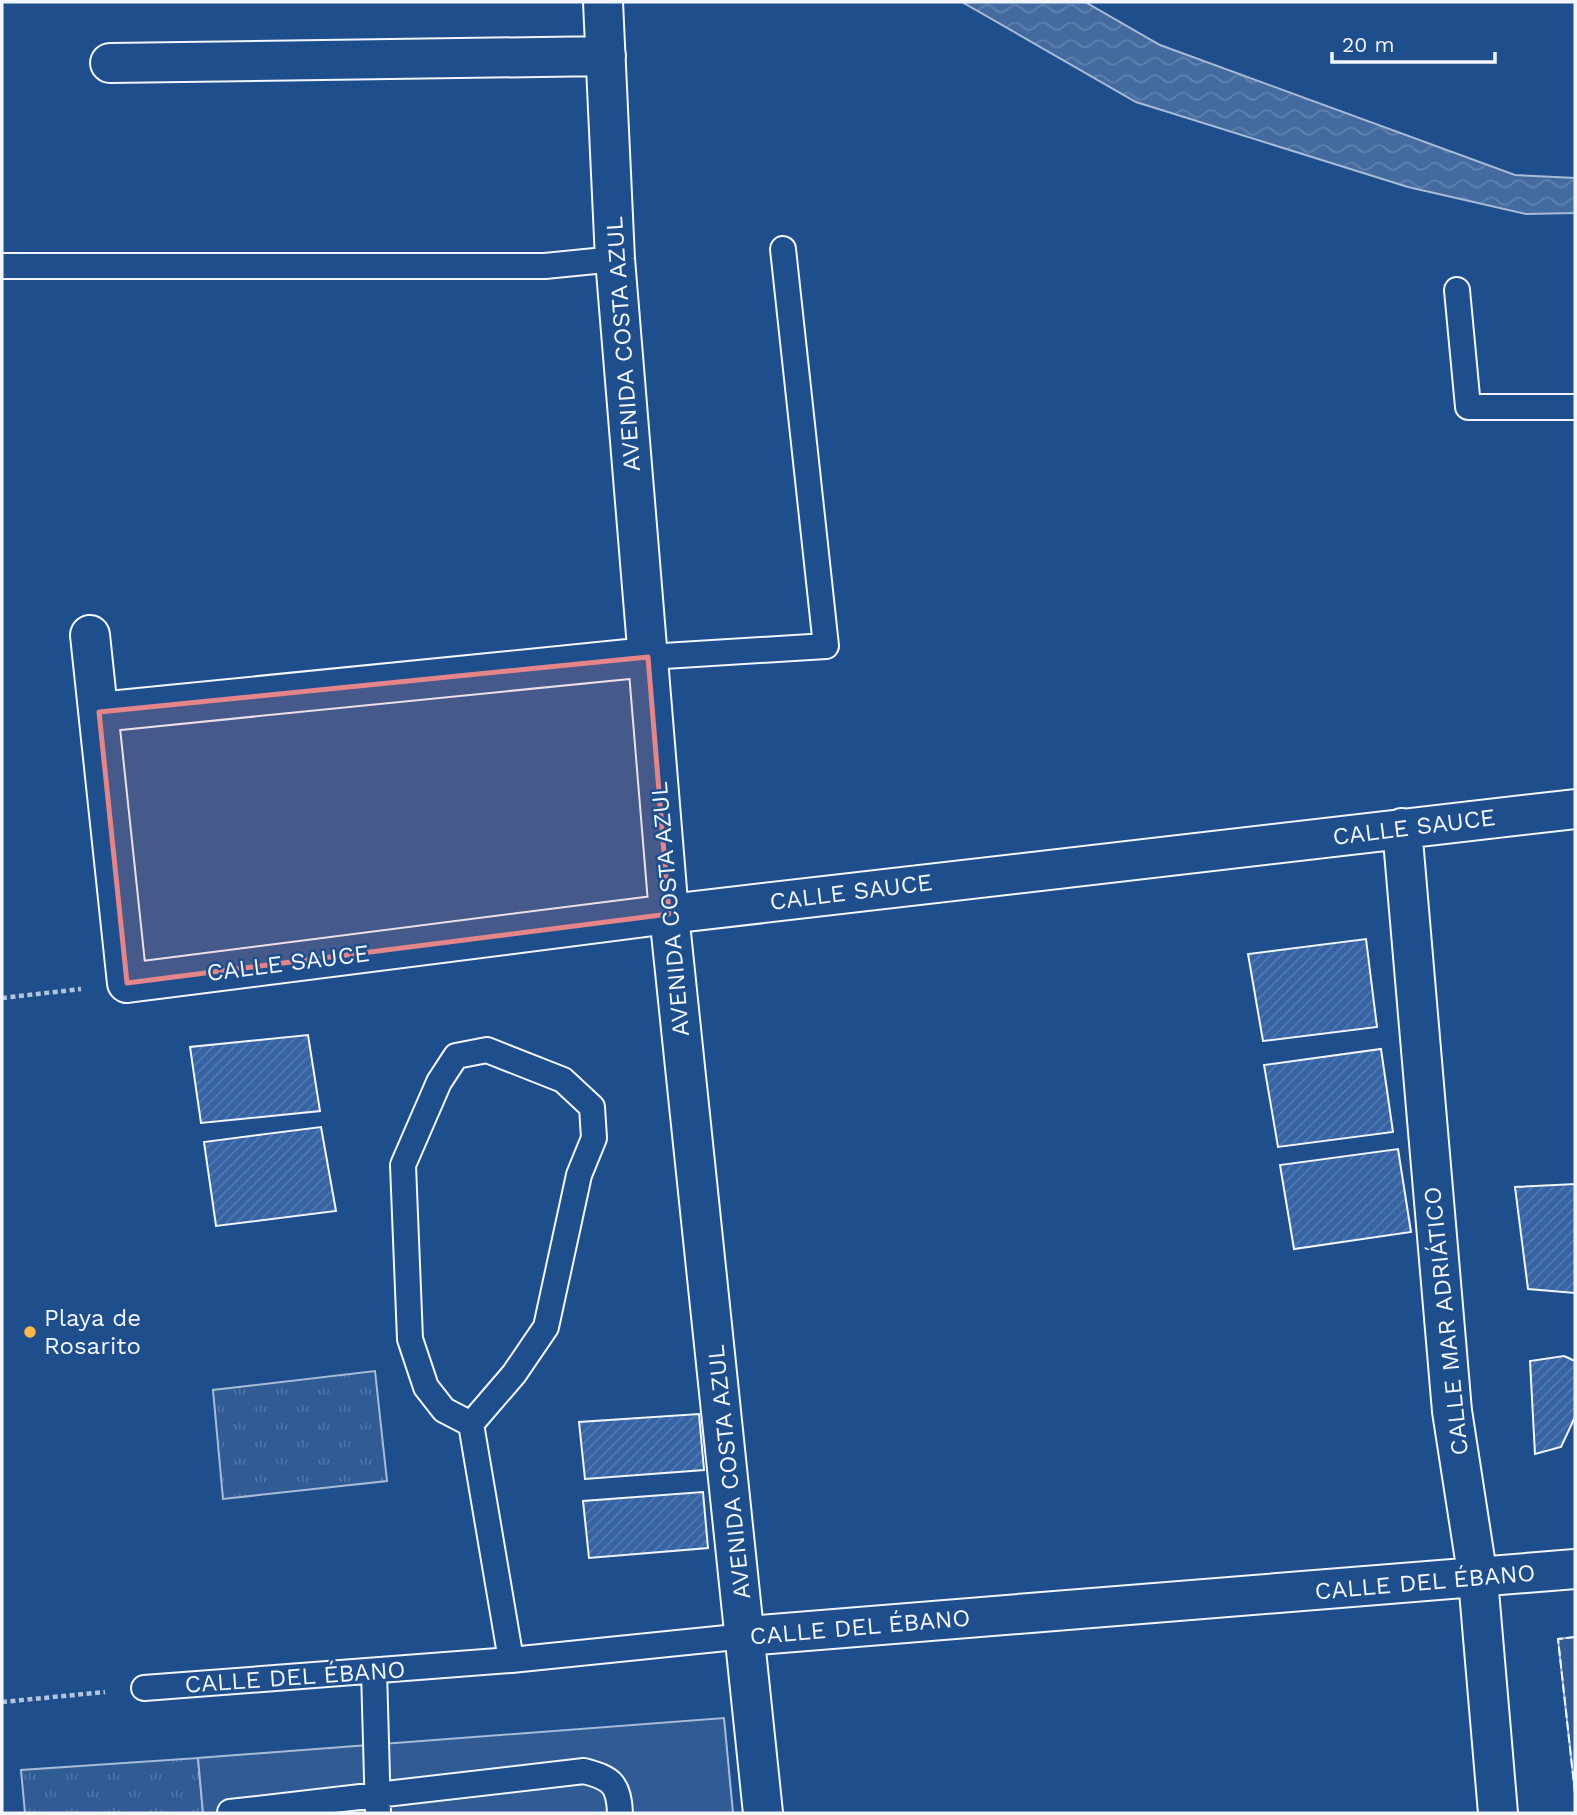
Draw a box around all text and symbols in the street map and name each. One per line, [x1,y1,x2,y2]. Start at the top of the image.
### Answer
scale bar [1332,21,1495,65]
text: 20 m [1342,32,1394,57]
street label: AVENIDA COSTA AZUL [600,216,646,472]
street label: AVENIDA COSTA AZUL [645,780,695,1038]
street label: CALLE SAUCE [1331,803,1497,851]
street label: CALLE SAUCE [768,868,934,916]
street label: CALLE SAUCE [205,939,371,987]
street label: CALLE MAR ADRIÁTICO [1418,1185,1474,1457]
place label: Playa de Rosarito [44,1304,141,1360]
marker: Playa de Rosarito [22,1324,38,1340]
street label: AVENIDA COSTA AZUL [702,1343,756,1601]
street label: CALLE DEL ÉBANO [1314,1558,1536,1606]
street label: CALLE DEL ÉBANO [749,1603,971,1651]
street label: CALLE DEL ÉBANO [184,1655,406,1699]

